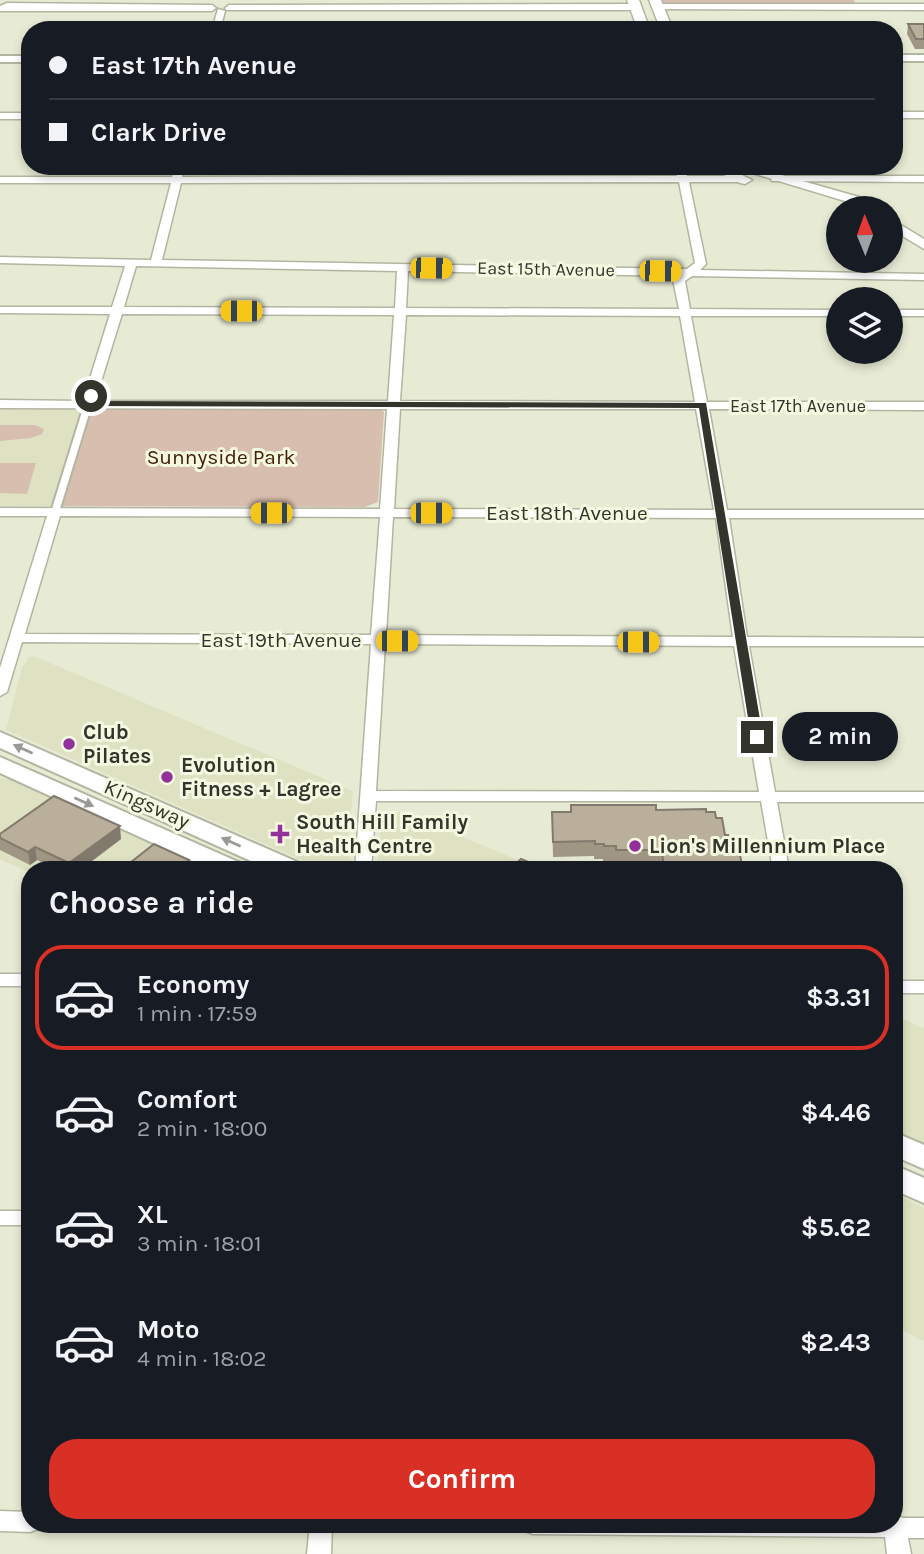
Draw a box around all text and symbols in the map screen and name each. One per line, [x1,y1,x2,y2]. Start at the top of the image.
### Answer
text: East 17th Avenue [91,50,297,81]
text: Clark Drive [91,117,227,148]
north arrow [826,196,903,273]
map controls [826,196,903,364]
car [410,257,453,279]
street label: East 15th Avenue [477,257,615,281]
car [639,260,682,282]
button: layers [826,287,903,364]
car [221,301,263,322]
route start [75,380,107,412]
street label: East 17th Avenue [730,395,866,417]
park label: Sunnyside Park [147,445,295,469]
street label: East 18th Avenue [486,501,648,525]
car [251,503,293,524]
car [411,503,453,524]
street label: East 19th Avenue [200,628,362,652]
car [377,631,419,652]
car [618,632,660,653]
callout: 2 min [782,712,897,762]
place label: Club Pilates [83,720,151,768]
route end [741,721,773,753]
text: 2 min [808,723,872,750]
marker: Club Pilates [61,736,77,752]
one-way arrow [13,743,33,755]
place label: Evolution Fitness + Lagree [181,753,341,801]
marker: Evolution Fitness + Lagree [159,769,175,785]
street label: Kingsway [100,775,194,834]
one-way arrow [74,797,95,808]
place label: South Hill Family Health Centre [296,810,468,858]
marker: South Hill Family Health Centre [270,824,290,844]
place label: Lion's Millennium Place [649,834,885,858]
one-way arrow [221,836,241,848]
marker: Lion's Millennium Place [627,838,643,854]
text: Choose a ride [49,884,254,921]
icon: car [53,966,116,1029]
text: Economy [137,969,249,1000]
text: $3.31 [806,982,871,1013]
text: 1 min · 17:59 [137,1000,257,1027]
icon: car [53,1081,116,1144]
text: Comfort [137,1084,238,1115]
text: $4.46 [801,1097,871,1128]
text: 2 min · 18:00 [137,1115,267,1142]
icon: car [53,1196,116,1259]
text: XL [137,1199,168,1230]
text: $5.62 [801,1212,871,1243]
text: 3 min · 18:01 [137,1230,262,1257]
icon: car [53,1311,116,1374]
text: Moto [137,1314,199,1345]
text: $2.43 [800,1327,871,1358]
text: 4 min · 18:02 [137,1345,267,1372]
button: Confirm [49,1439,875,1519]

